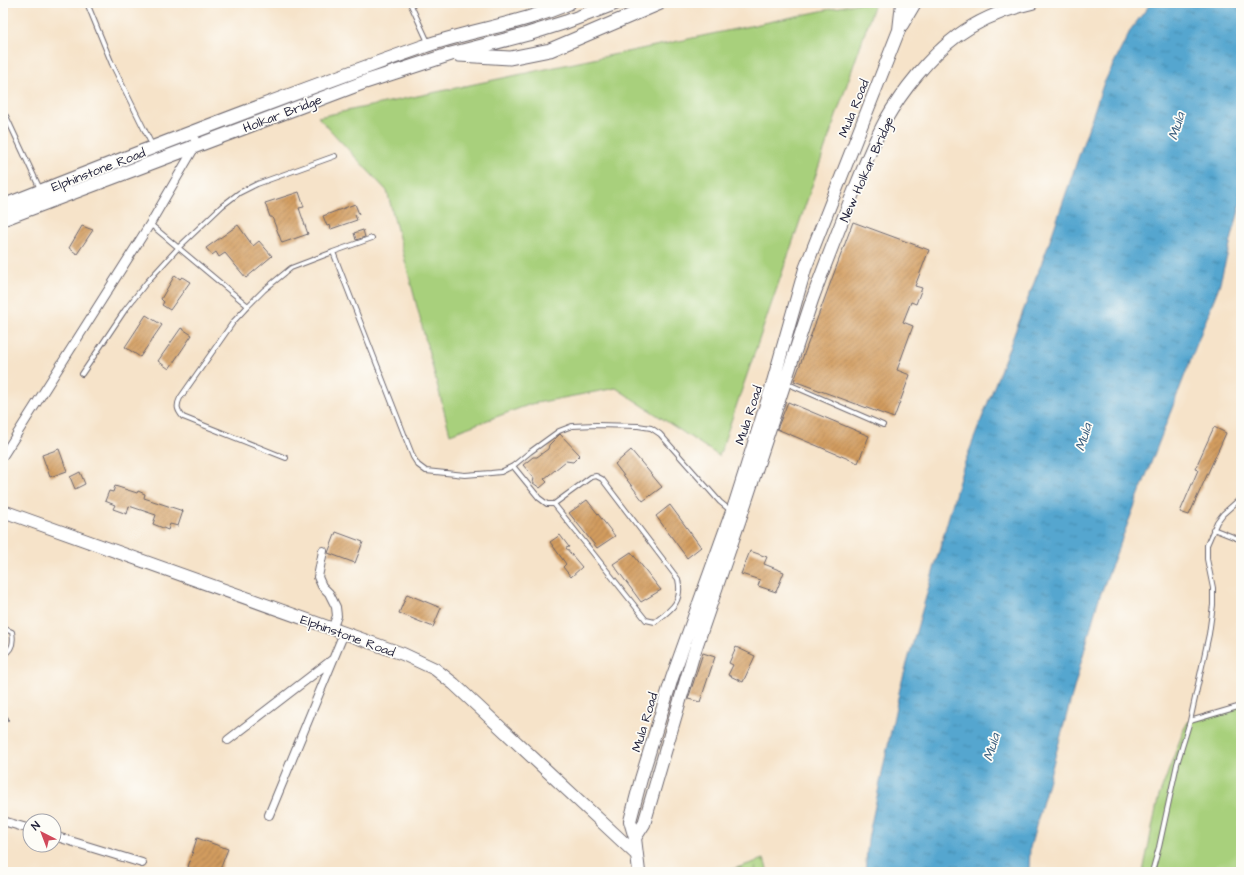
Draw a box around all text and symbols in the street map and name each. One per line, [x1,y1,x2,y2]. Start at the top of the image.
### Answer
street label: Mula Road [834,76,874,140]
street label: Holkar Bridge [240,91,325,138]
water label: Mula [1163,109,1191,143]
street label: New Holkar Bridge [836,114,899,225]
street label: Elphinstone Road [49,144,148,196]
street label: Mula Road [731,383,767,447]
water label: Mula [1070,420,1098,454]
street label: Elphinstone Road [298,610,398,662]
street label: Mula Road [627,690,663,754]
water label: Mula [978,730,1006,764]
north arrow [22,813,62,853]
text: N [28,818,43,834]

